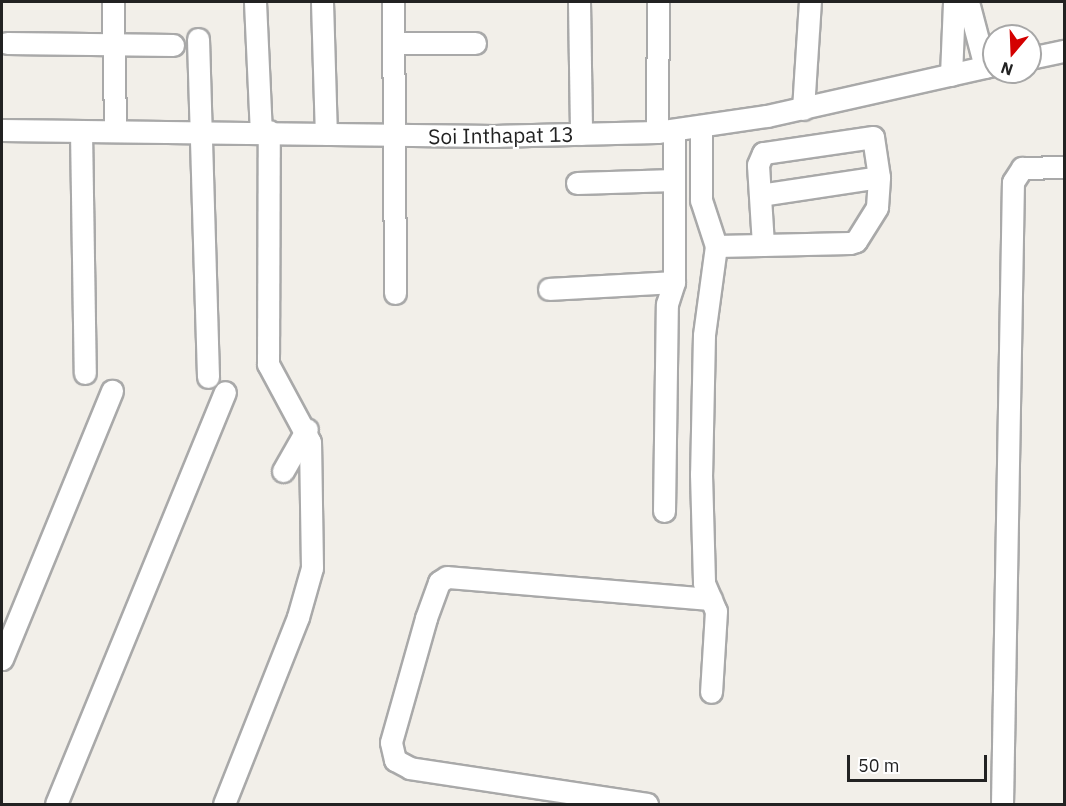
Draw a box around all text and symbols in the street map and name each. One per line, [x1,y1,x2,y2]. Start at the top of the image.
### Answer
north arrow [982,24,1042,84]
text: N [998,58,1016,80]
street label: Soi Inthapat 13 [428,121,574,149]
scale bar [850,743,990,781]
text: 50 m [858,754,900,777]

